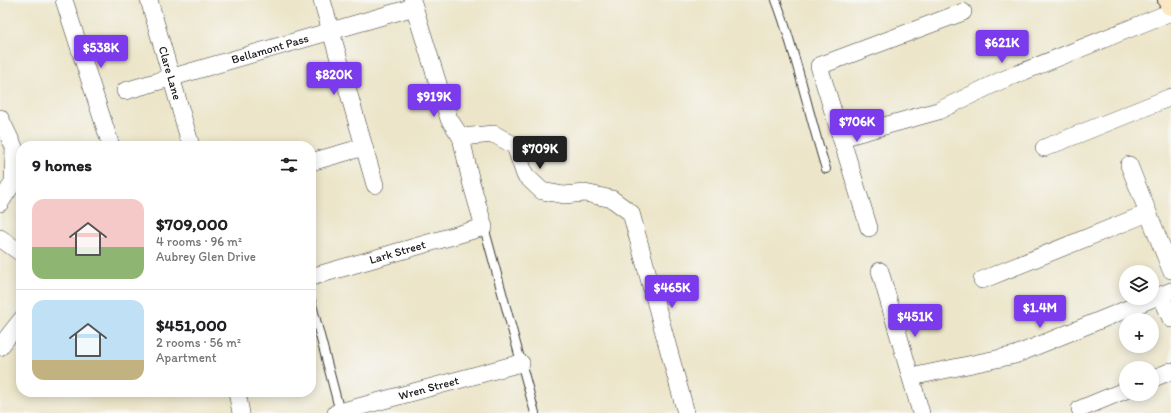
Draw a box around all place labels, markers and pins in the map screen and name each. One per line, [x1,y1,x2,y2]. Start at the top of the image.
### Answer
pin: $621K [974,30,1030,64]
pin: $538K [73,35,129,69]
pin: $820K [306,62,362,96]
pin: $919K [406,84,462,118]
pin: $706K [829,109,885,143]
pin: $709K [512,136,568,170]
pin: $465K [644,275,700,309]
pin: $1.4M [1012,295,1068,329]
pin: $451K [887,304,943,338]

